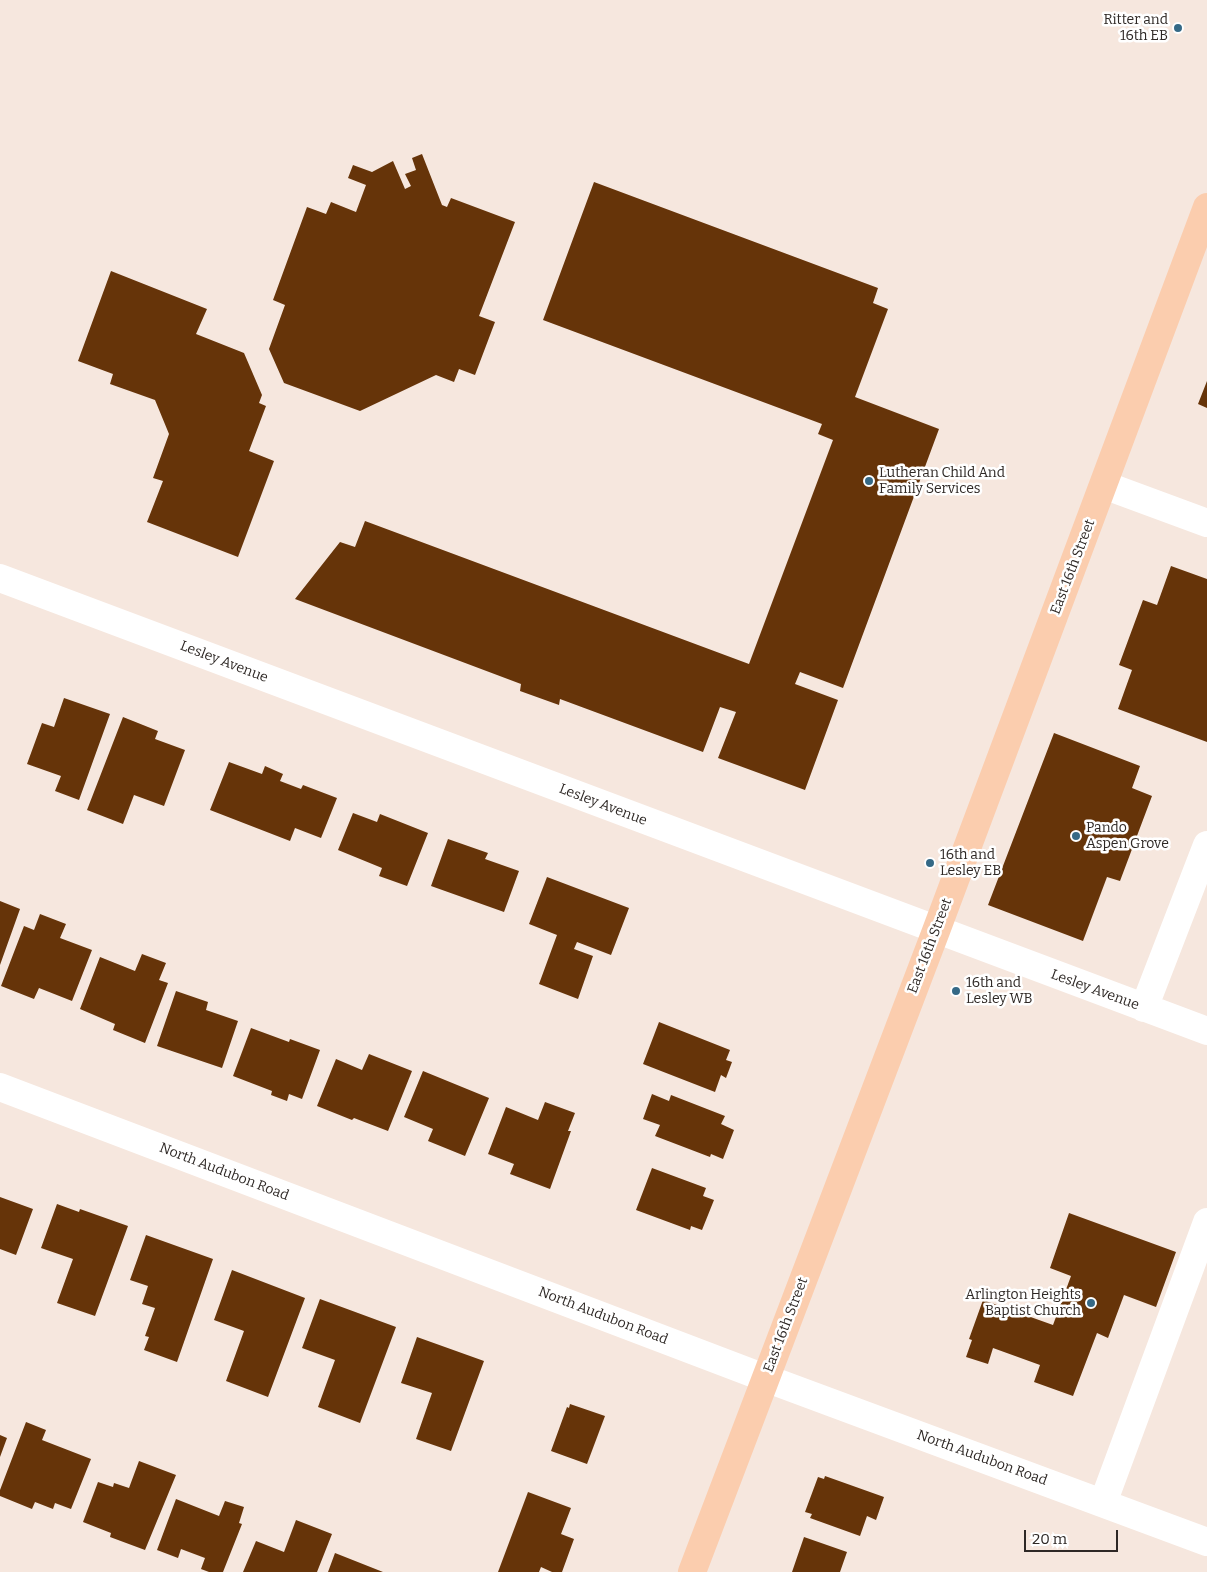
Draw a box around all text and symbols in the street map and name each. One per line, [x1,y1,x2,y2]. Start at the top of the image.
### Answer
place label: Ritter and 16th EB [1103,12,1168,44]
marker: Ritter and 16th EB [1172,22,1184,34]
place label: Lutheran Child And Family Services [879,465,1005,498]
marker: Lutheran Child And Family Services [863,475,875,487]
street label: East 16th Street [1047,517,1099,617]
street label: Lesley Avenue [178,638,270,686]
street label: Lesley Avenue [557,781,649,829]
place label: Pando Aspen Grove [1086,820,1169,852]
marker: Pando Aspen Grove [1070,830,1082,842]
place label: 16th and Lesley EB [940,847,1001,880]
marker: 16th and Lesley EB [924,857,936,869]
street label: East 16th Street [904,896,956,996]
street label: Lesley Avenue [1049,966,1141,1014]
place label: 16th and Lesley WB [966,975,1033,1008]
marker: 16th and Lesley WB [950,985,962,997]
street label: North Audubon Road [157,1140,291,1204]
street label: East 16th Street [760,1275,812,1375]
street label: North Audubon Road [536,1284,670,1348]
place label: Arlington Heights Baptist Church [965,1287,1081,1320]
marker: Arlington Heights Baptist Church [1085,1297,1097,1309]
street label: North Audubon Road [915,1427,1049,1489]
scale bar [1027,1520,1121,1552]
text: 20 m [1032,1530,1067,1548]

